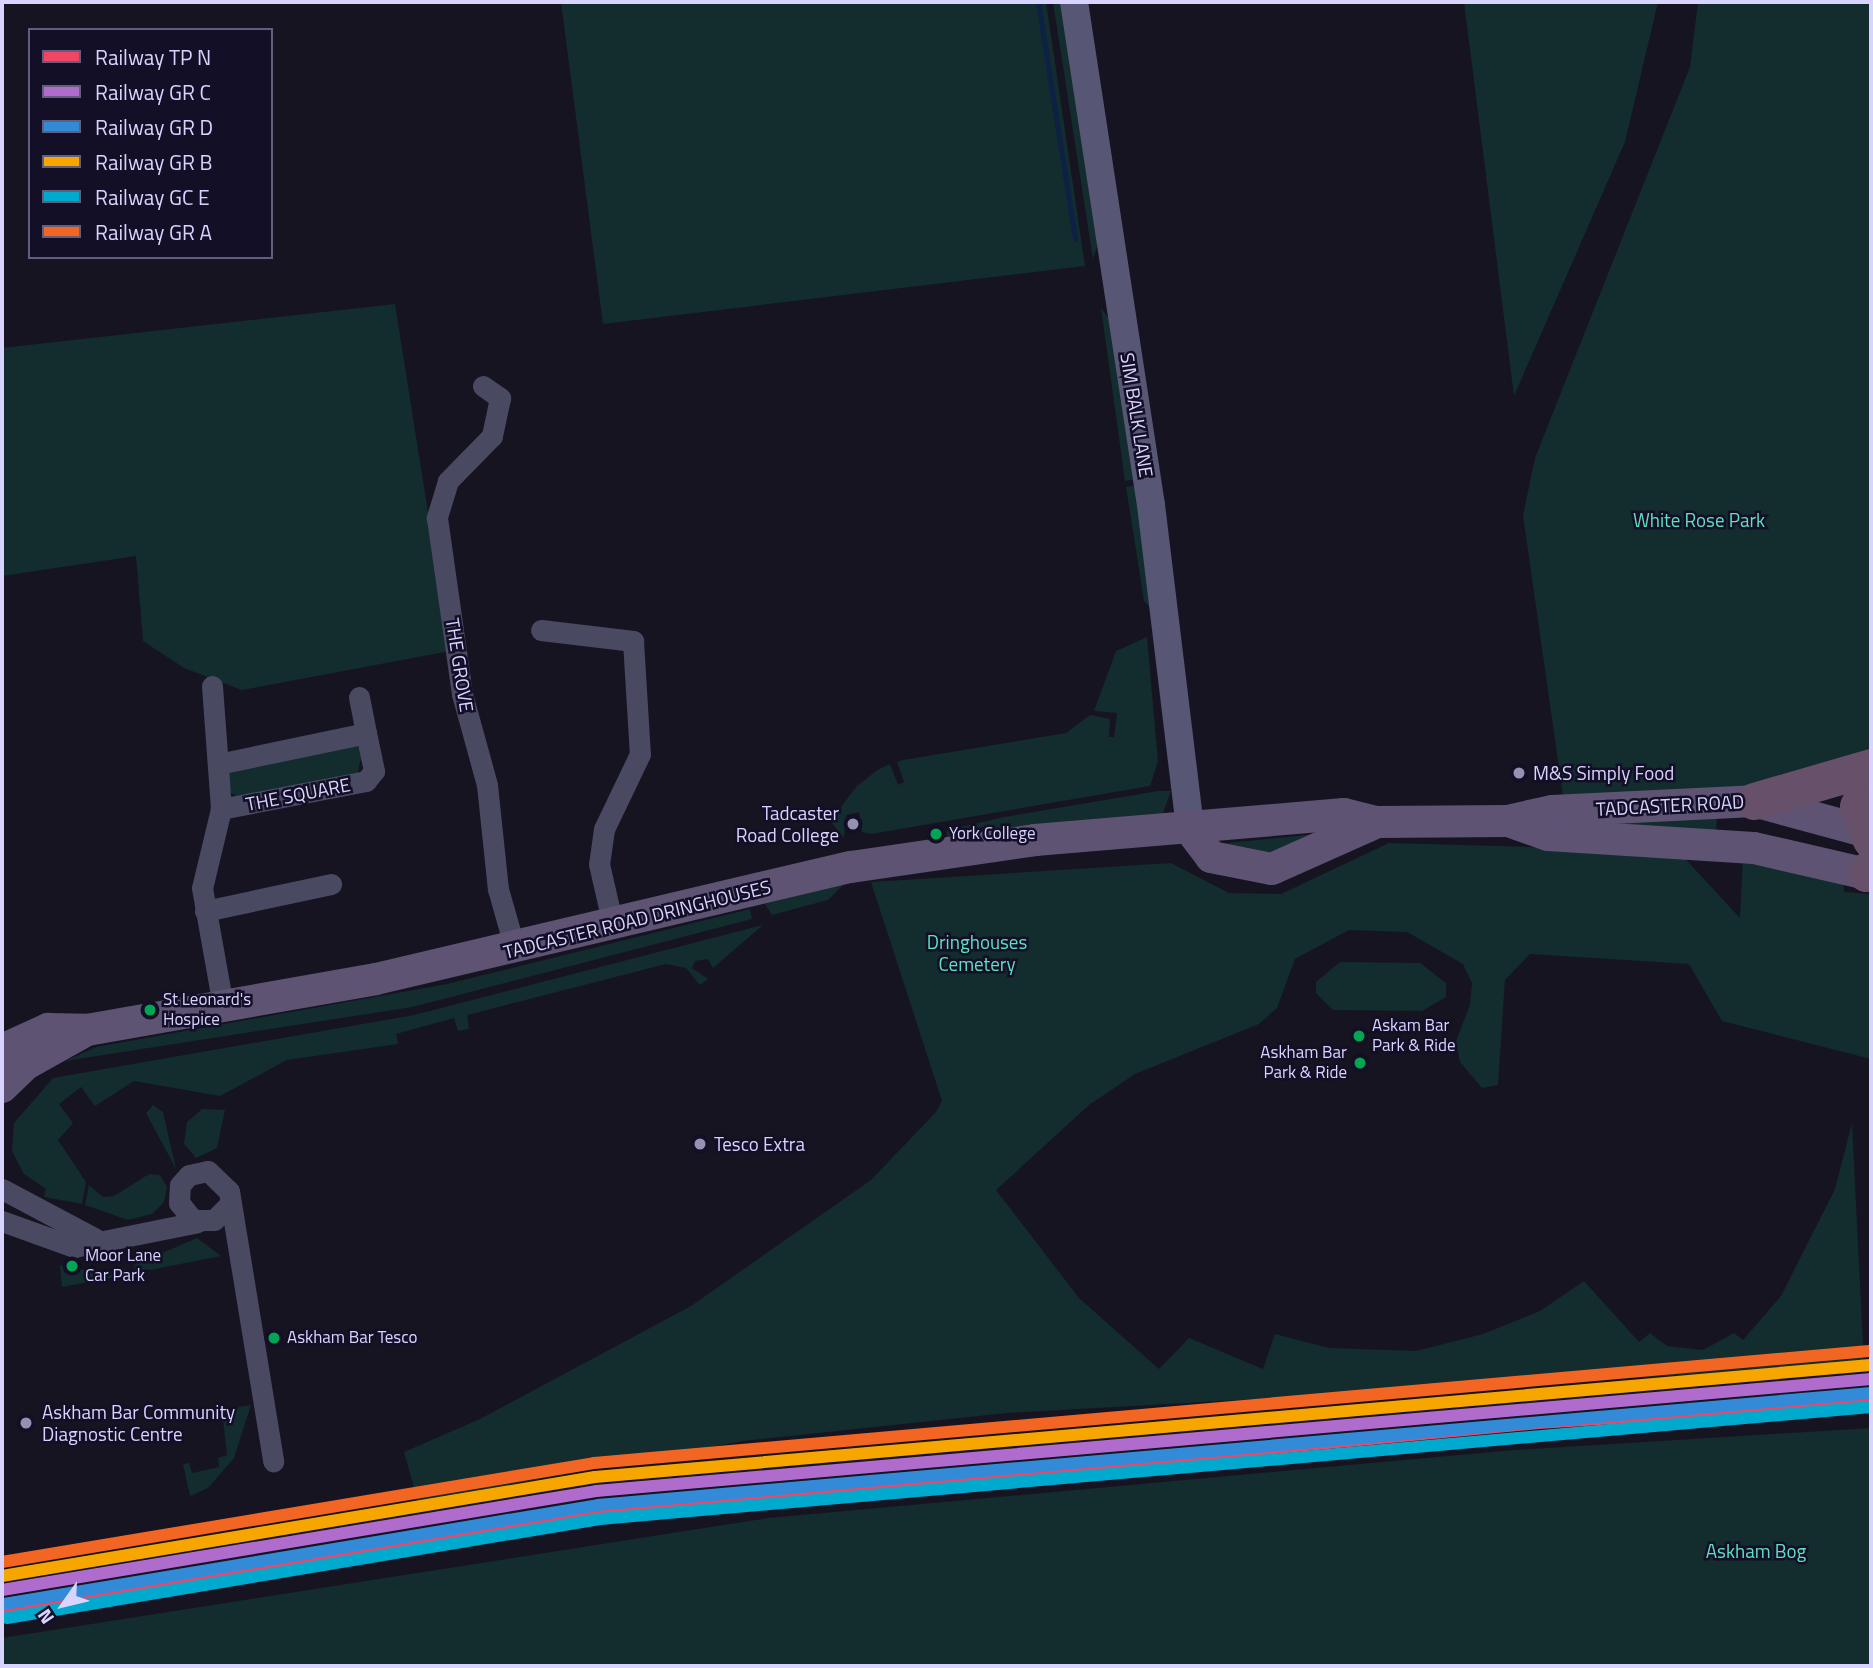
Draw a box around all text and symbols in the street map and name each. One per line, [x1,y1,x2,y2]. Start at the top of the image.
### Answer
legend [28,28,273,259]
text: Railway TP N [95,41,211,73]
text: Railway GR C [95,76,211,108]
text: Railway GR D [95,111,213,143]
text: Railway GR B [95,146,212,178]
text: Railway GC E [95,181,210,213]
text: Railway GR A [95,216,212,248]
street label: SIM BALK LANE [1116,351,1158,479]
park label: White Rose Park [1633,509,1765,531]
street label: THE GROVE [441,616,479,714]
place label: M&S Simply Food [1533,762,1674,784]
marker: M&S Simply Food [1511,765,1527,781]
street label: THE SQUARE [244,773,352,815]
street label: TADCASTER ROAD [1595,790,1745,820]
place label: Tadcaster Road College [736,802,839,846]
marker: Tadcaster Road College [845,816,861,832]
place label: York College [949,824,1036,844]
marker: York College [929,827,943,841]
street label: TADCASTER ROAD DRINGHOUSES [501,875,773,963]
park label: Dringhouses Cemetery [927,931,1027,975]
place label: St Leonard's Hospice [163,990,251,1030]
marker: St Leonard's Hospice [143,1003,157,1017]
place label: Askam Bar Park & Ride [1372,1016,1455,1056]
marker: Askam Bar Park & Ride [1352,1029,1366,1043]
place label: Askham Bar Park & Ride [1260,1043,1347,1083]
marker: Askham Bar Park & Ride [1353,1056,1367,1070]
place label: Tesco Extra [714,1133,805,1155]
marker: Tesco Extra [692,1136,708,1152]
place label: Moor Lane Car Park [85,1246,161,1286]
marker: Moor Lane Car Park [65,1259,79,1273]
place label: Askham Bar Tesco [287,1328,418,1348]
marker: Askham Bar Tesco [267,1331,281,1345]
place label: Askham Bar Community Diagnostic Centre [42,1401,235,1445]
marker: Askham Bar Community Diagnostic Centre [16,1413,36,1433]
park label: Askham Bog [1706,1540,1806,1562]
north arrow [28,1570,98,1640]
text: N [29,1603,61,1631]

